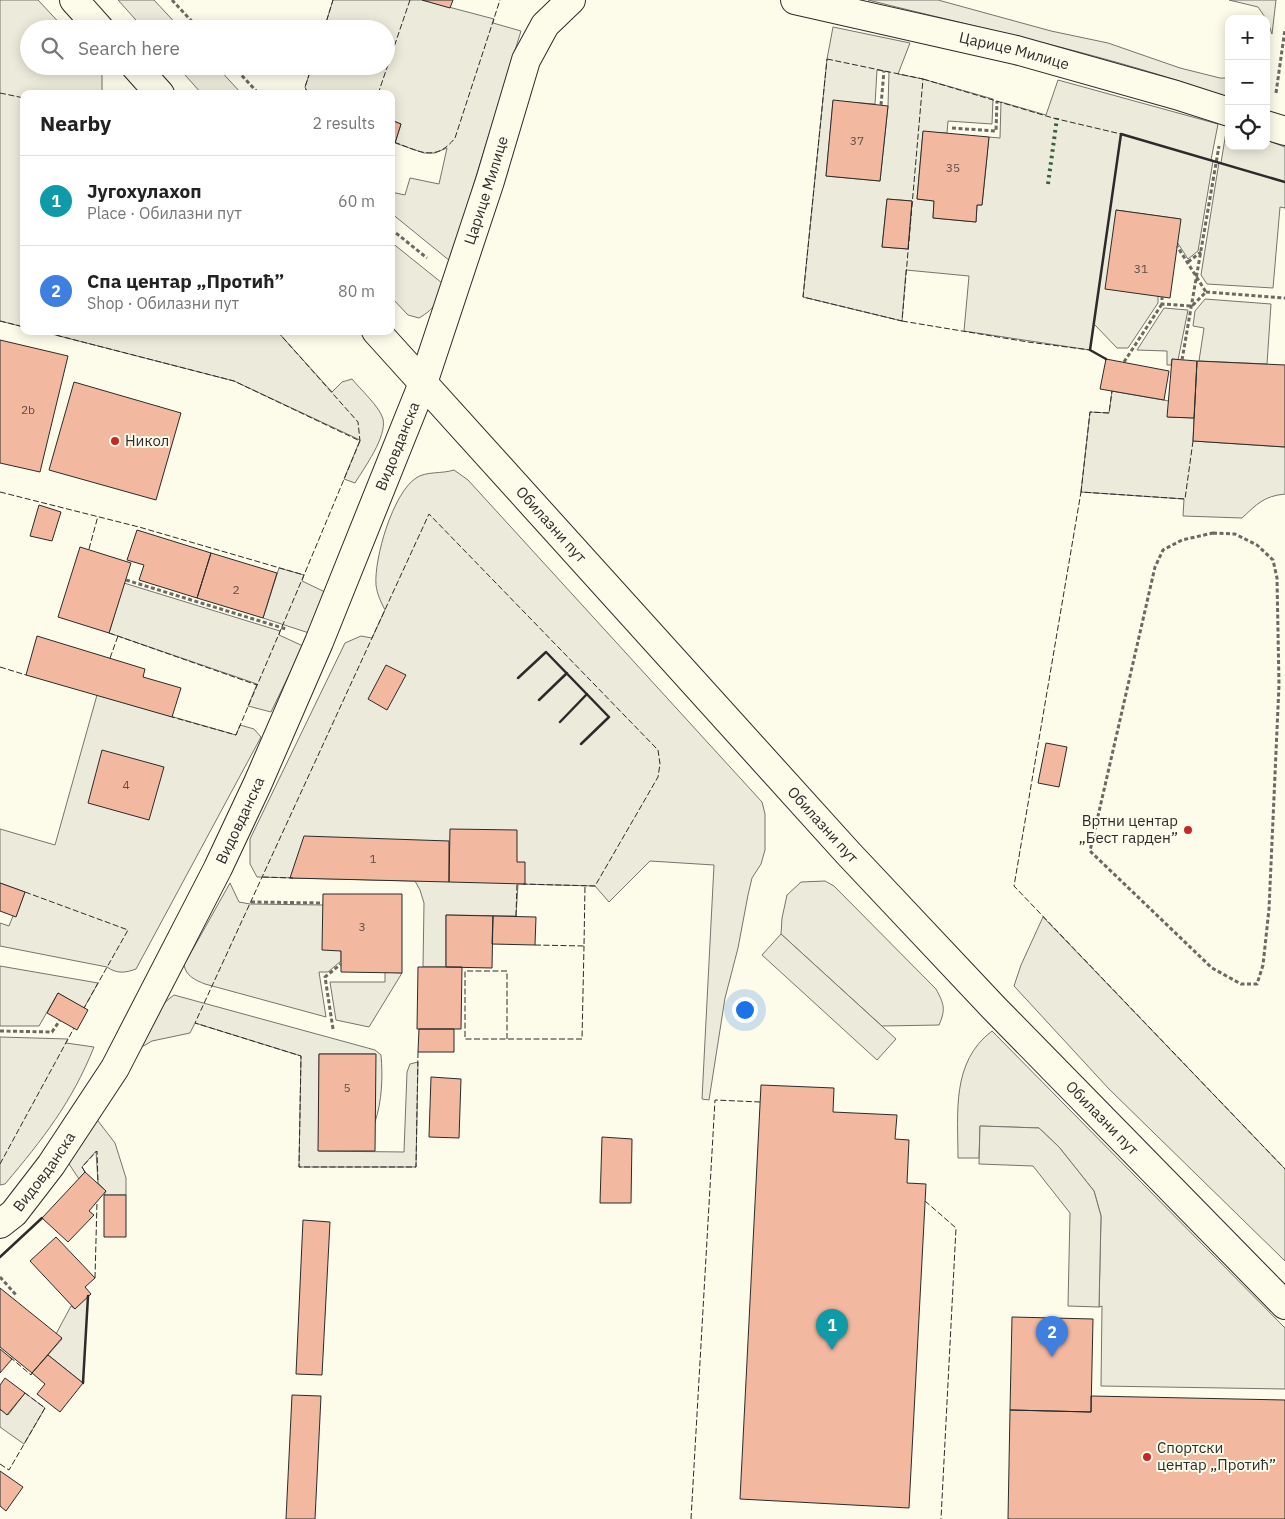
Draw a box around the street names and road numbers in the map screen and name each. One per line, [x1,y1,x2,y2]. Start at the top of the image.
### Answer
street label: Царице Милице [957,27,1071,74]
street label: Царице Милице [460,134,512,247]
street label: Видовданска [371,399,423,493]
street label: Обилазни пут [512,482,591,566]
street label: Видовданска [211,774,268,867]
street label: Обилазни пут [784,783,862,867]
street label: Обилазни пут [1062,1077,1143,1159]
street label: Видовданска [9,1128,79,1215]

